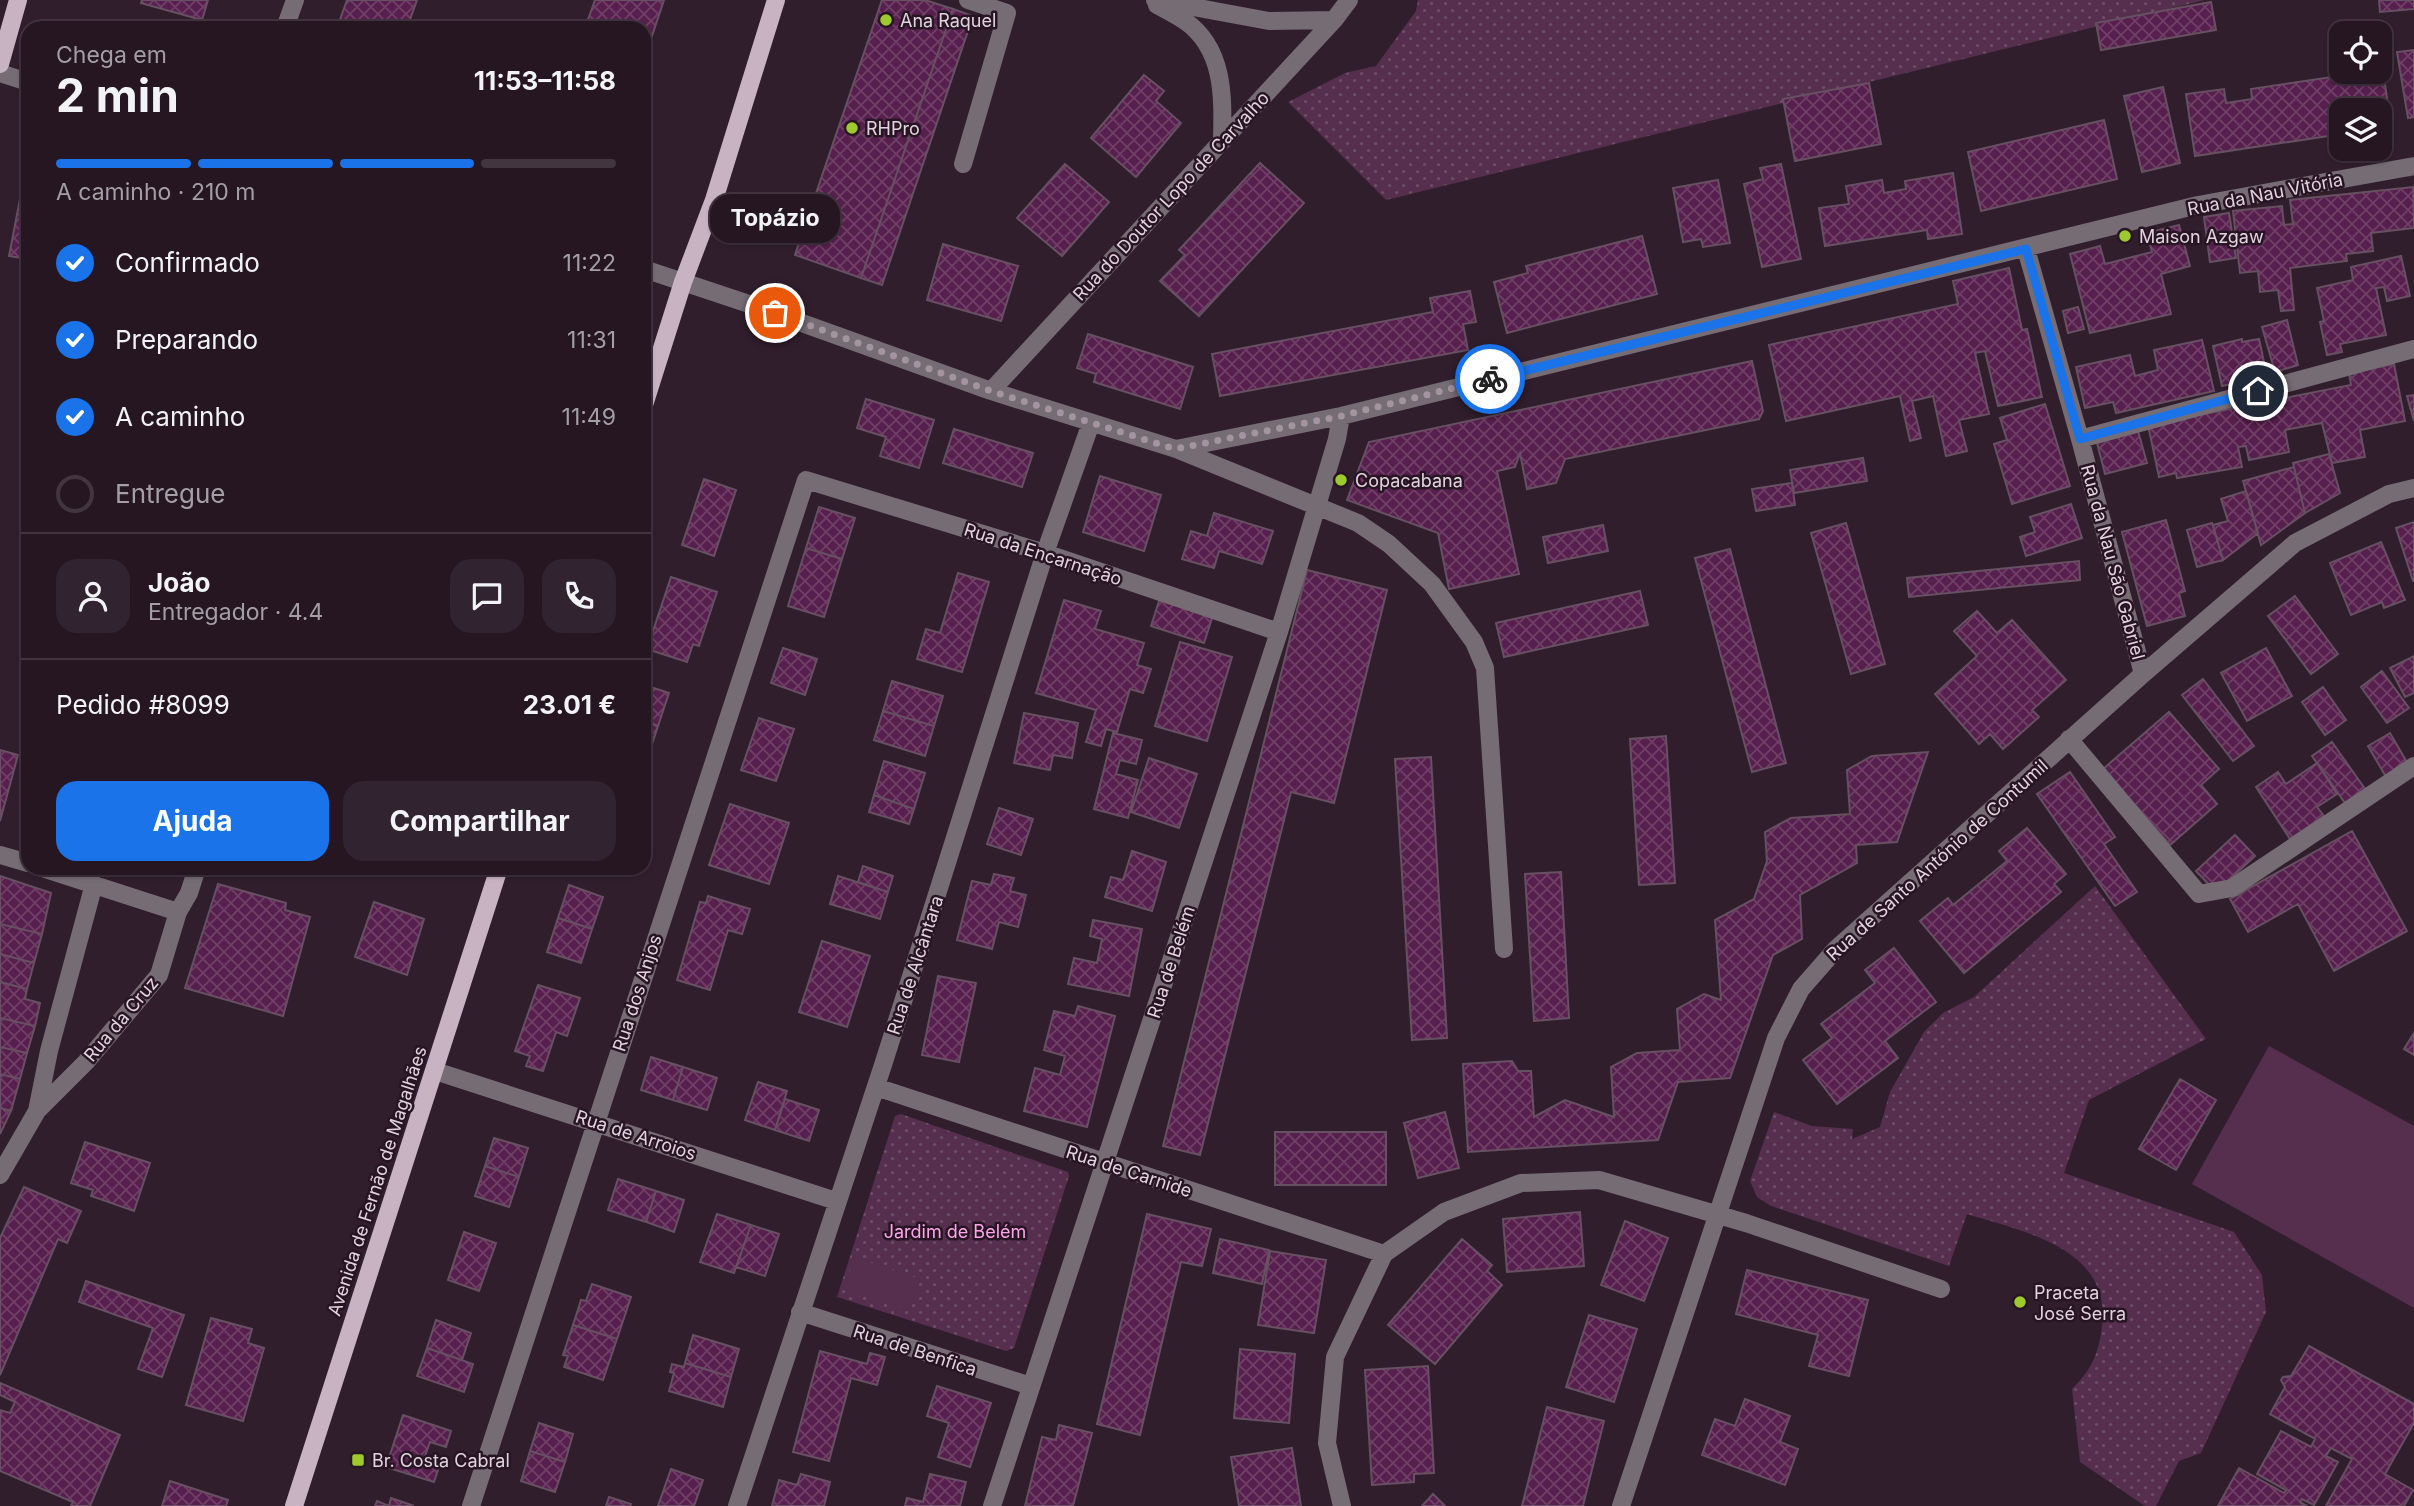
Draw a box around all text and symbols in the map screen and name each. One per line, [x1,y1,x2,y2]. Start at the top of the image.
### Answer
place label: Ana Raquel [900,10,996,31]
marker: Ana Raquel [878,12,894,28]
map controls [2329,21,2392,161]
button: locate [2329,21,2392,84]
text: Chega em [56,41,167,69]
text: 11:53–11:58 [474,65,616,96]
text: 2 min [56,67,179,123]
street label: Rua do Doutor Lopo de Carvalho [1069,87,1273,305]
button: layers [2329,98,2392,161]
place label: RHPro [866,118,920,139]
marker: RHPro [844,120,860,136]
street label: Rua da Nau Vitória [2186,169,2344,219]
text: A caminho · 210 m [56,178,255,206]
callout: Topázio [710,194,840,243]
text: Topázio [730,204,820,232]
place label: Maison Azgaw [2139,226,2264,247]
marker: Maison Azgaw [2117,228,2133,244]
icon: check [56,244,94,282]
text: Confirmado [115,247,260,278]
text: 11:22 [563,249,616,277]
pin [745,283,805,343]
icon: bag [756,294,794,332]
icon: check [56,321,94,359]
text: Preparando [115,324,258,355]
text: 11:31 [567,326,616,354]
courier [1455,344,1525,414]
icon: bike [1471,360,1509,398]
pin [2228,361,2288,421]
icon: home [2239,372,2277,410]
icon: check [56,398,94,436]
text: A caminho [115,401,245,432]
text: 11:49 [562,403,616,431]
street label: Rua da Nau São Gabriel [2077,462,2149,662]
place label: Copacabana [1355,470,1463,491]
marker: Copacabana [1333,472,1349,488]
text: Entregue [115,478,226,509]
street label: Rua da Encarnação [961,519,1125,589]
button: person [56,559,130,633]
button: chat [450,559,524,633]
button: phone [542,559,616,633]
text: João [148,567,210,598]
text: Entregador · 4.4 [148,598,323,626]
text: Pedido #8099 [56,689,230,720]
text: 23.01 € [523,689,616,720]
street label: Rua de Santo António de Contumil [1822,755,2052,965]
button: Ajuda [56,781,329,861]
button: Compartilhar [343,781,616,861]
street label: Rua de Alcântara [883,893,947,1037]
street label: Rua de Belém [1143,903,1199,1021]
street label: Rua dos Anjos [608,932,666,1054]
street label: Rua da Cruz [79,972,163,1066]
street label: Avenida de Fernão de Magalhães [323,1043,431,1319]
street label: Rua de Arroios [573,1106,699,1164]
street label: Rua de Carnide [1064,1141,1194,1201]
park label: Jardim de Belém [884,1221,1026,1242]
place label: Praceta José Serra [2034,1282,2126,1324]
marker: Praceta José Serra [2012,1294,2028,1310]
street label: Rua de Benfica [851,1320,979,1380]
place label: Br. Costa Cabral [372,1450,510,1471]
marker: Br. Costa Cabral [350,1452,366,1468]

